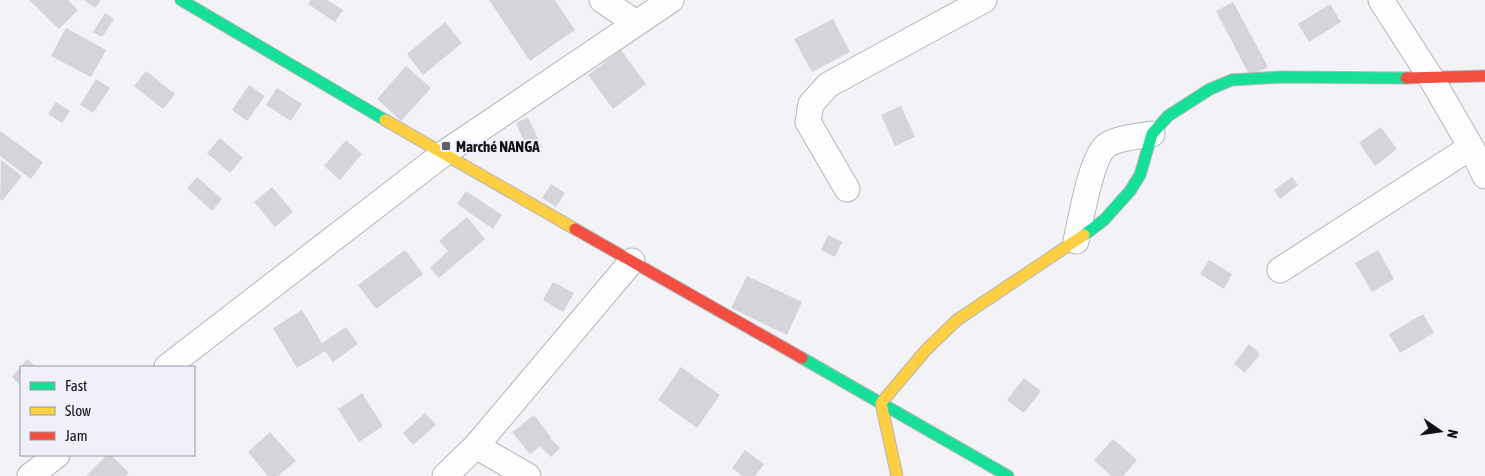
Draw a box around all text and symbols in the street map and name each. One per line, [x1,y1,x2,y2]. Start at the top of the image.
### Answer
place label: Marché NANGA [456,138,540,155]
marker: Marché NANGA [440,140,452,152]
legend [20,366,195,456]
text: Fast [65,377,87,394]
text: Slow [65,402,91,419]
north arrow [1415,406,1465,456]
text: Jam [65,427,88,444]
text: N [1444,428,1461,440]

